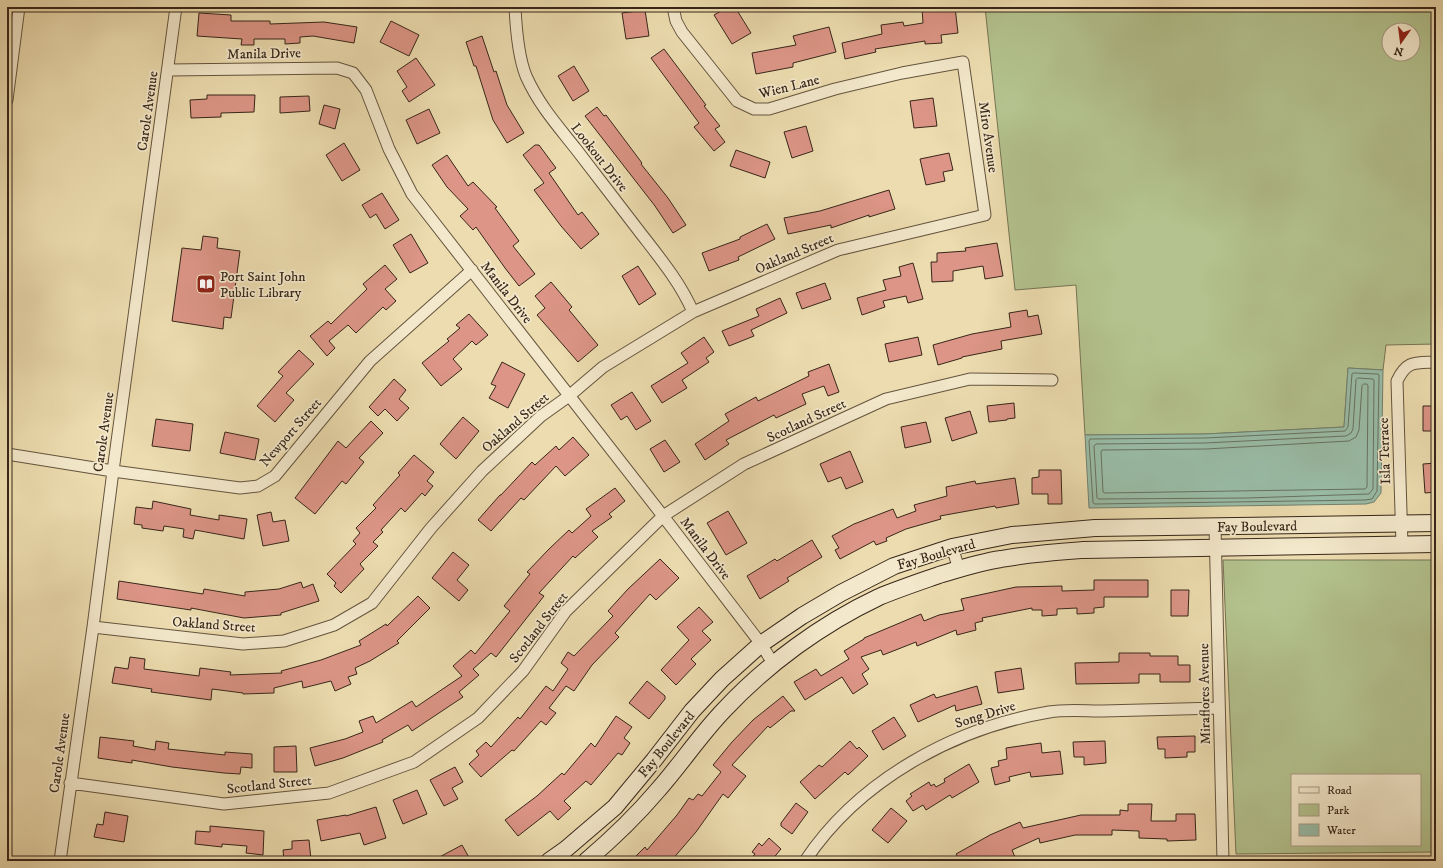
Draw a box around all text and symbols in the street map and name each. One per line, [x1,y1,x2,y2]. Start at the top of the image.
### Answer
north arrow [1381,22,1421,62]
text: N [1393,43,1405,59]
street label: Manila Drive [227,44,301,64]
street label: Carole Avenue [133,70,163,152]
street label: Wien Lane [756,71,822,103]
street label: Miro Avenue [974,100,1002,174]
street label: Lookout Drive [567,119,632,196]
street label: Oakland Street [753,229,837,278]
street label: Manila Drive [476,258,536,327]
place label: Port Saint John Public Library [220,268,306,302]
library icon: Port Saint John Public Library [195,273,217,295]
street label: Oakland Street [478,388,553,457]
street label: Carole Avenue [89,391,119,473]
street label: Newport Street [256,394,326,471]
street label: Scotland Street [764,395,849,447]
street label: Isla Terrace [1375,417,1395,485]
street label: Manila Drive [676,514,735,584]
street label: Fay Boulevard [1217,517,1297,537]
street label: Fay Boulevard [895,535,977,575]
street label: Scotland Street [505,588,572,667]
street label: Oakland Street [172,613,257,637]
street label: Miraflores Avenue [1195,643,1215,745]
street label: Song Drive [953,697,1018,733]
street label: Fay Boulevard [635,708,699,782]
street label: Carole Avenue [45,712,75,794]
street label: Scotland Street [226,772,313,798]
legend [1291,774,1421,846]
text: Road [1327,783,1352,798]
text: Park [1327,803,1349,818]
text: Water [1326,823,1356,838]

